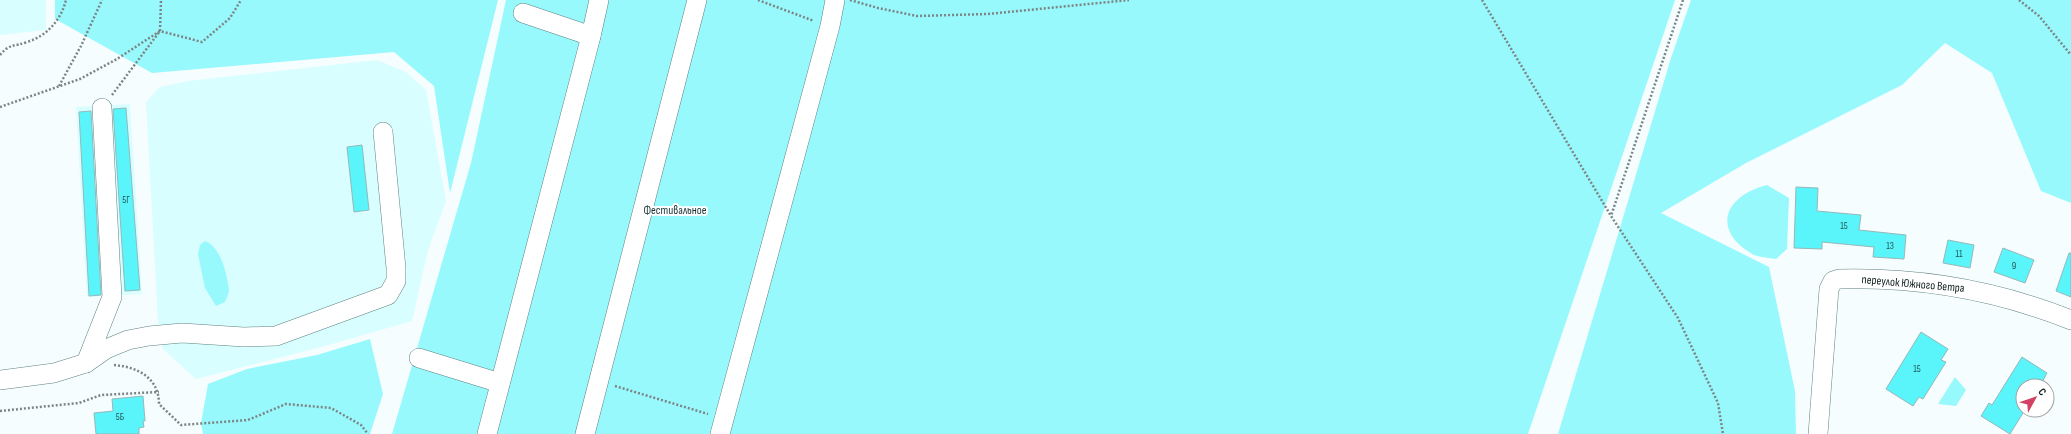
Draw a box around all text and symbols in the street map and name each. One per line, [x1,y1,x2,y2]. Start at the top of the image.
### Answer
house number: 5Г [122,194,130,206]
park label: Фестивальное [643,203,707,218]
house number: 15 [1840,220,1848,232]
house number: 13 [1886,240,1894,252]
house number: 11 [1956,248,1963,260]
house number: 9 [2012,260,2016,272]
street label: переулок Южного Ветра [1861,272,1965,296]
house number: 15 [1913,363,1921,375]
north arrow [2015,378,2055,418]
text: С [2035,386,2049,399]
house number: 5Б [116,411,125,423]

